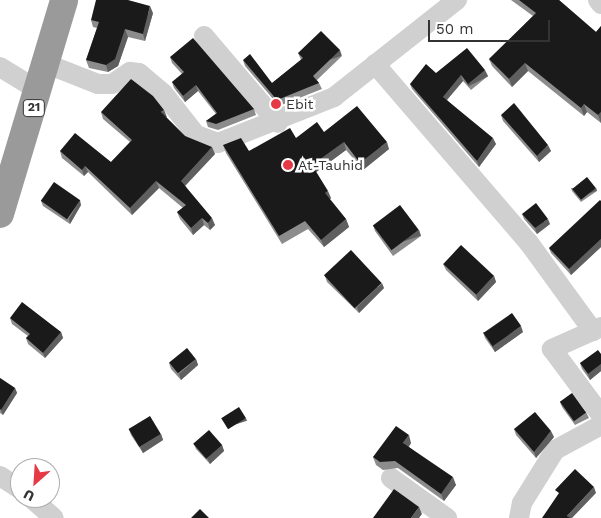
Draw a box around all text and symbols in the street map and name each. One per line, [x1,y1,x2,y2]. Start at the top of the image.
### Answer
scale bar [431,10,554,42]
text: 50 m [436,20,473,38]
place label: Ebit [286,96,313,112]
marker: Ebit [270,98,282,110]
road number: 21 [23,99,45,118]
place label: At-Tauhid [298,157,363,173]
marker: At-Tauhid [282,159,294,171]
north arrow [10,458,60,508]
text: U [21,486,37,505]

